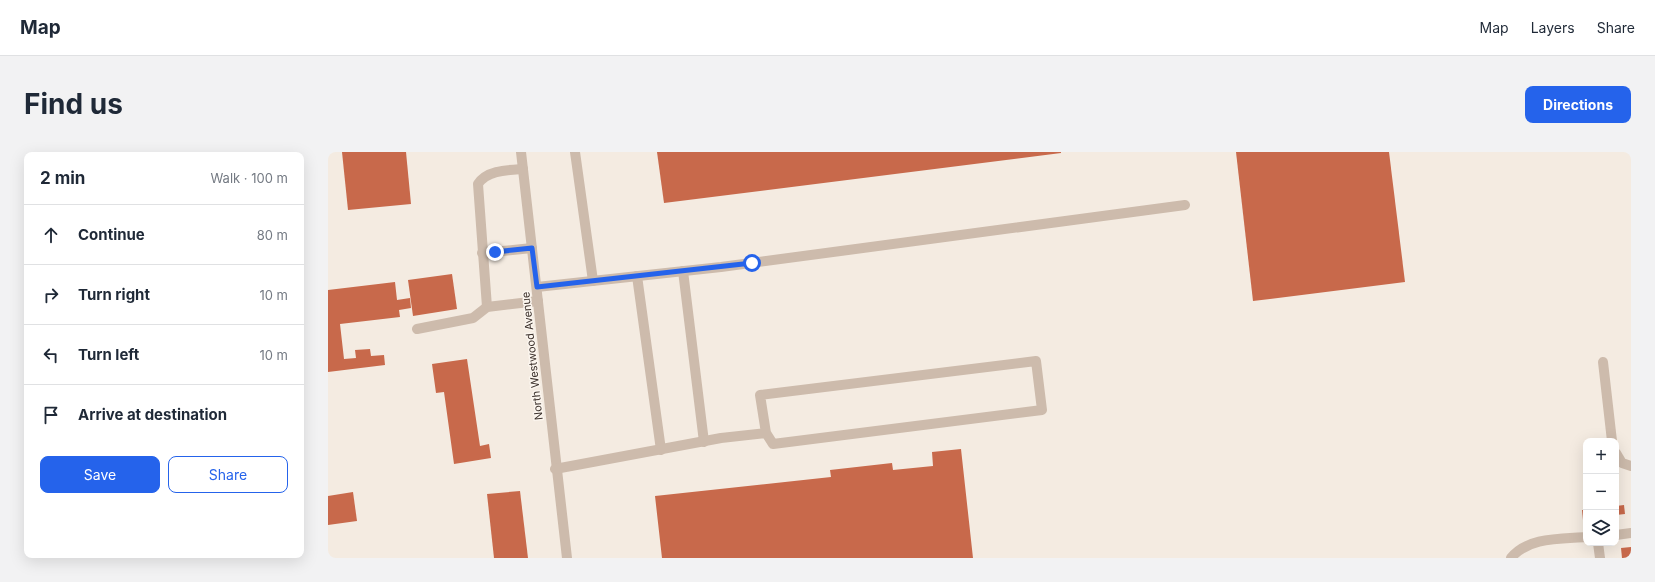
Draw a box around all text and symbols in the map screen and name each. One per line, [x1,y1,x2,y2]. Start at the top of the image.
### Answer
text: Map [20,16,61,39]
text: Map [1480,19,1509,36]
text: Layers [1531,19,1575,36]
text: Share [1597,19,1635,36]
button: Directions [1525,86,1631,123]
text: Find us [24,87,123,121]
text: 2 min [40,168,85,188]
text: Walk · 100 m [210,170,288,186]
icon: ahead [40,224,62,246]
text: Continue [78,225,145,244]
text: 80 m [257,227,288,243]
route end [486,243,504,261]
route start [743,254,761,272]
icon: right [40,284,62,306]
text: Turn right [78,285,150,304]
text: 10 m [259,287,288,303]
street label: North Westwood Avenue [518,291,546,421]
icon: left [40,344,62,366]
text: Turn left [78,345,139,364]
text: 10 m [259,347,288,363]
icon: arrive [40,404,62,426]
text: Arrive at destination [78,405,227,424]
map controls [1583,438,1619,546]
button: + [1583,438,1619,474]
button: Save [40,456,160,493]
button: Share [168,456,288,493]
button: − [1583,474,1619,510]
button: layers [1583,510,1619,546]

